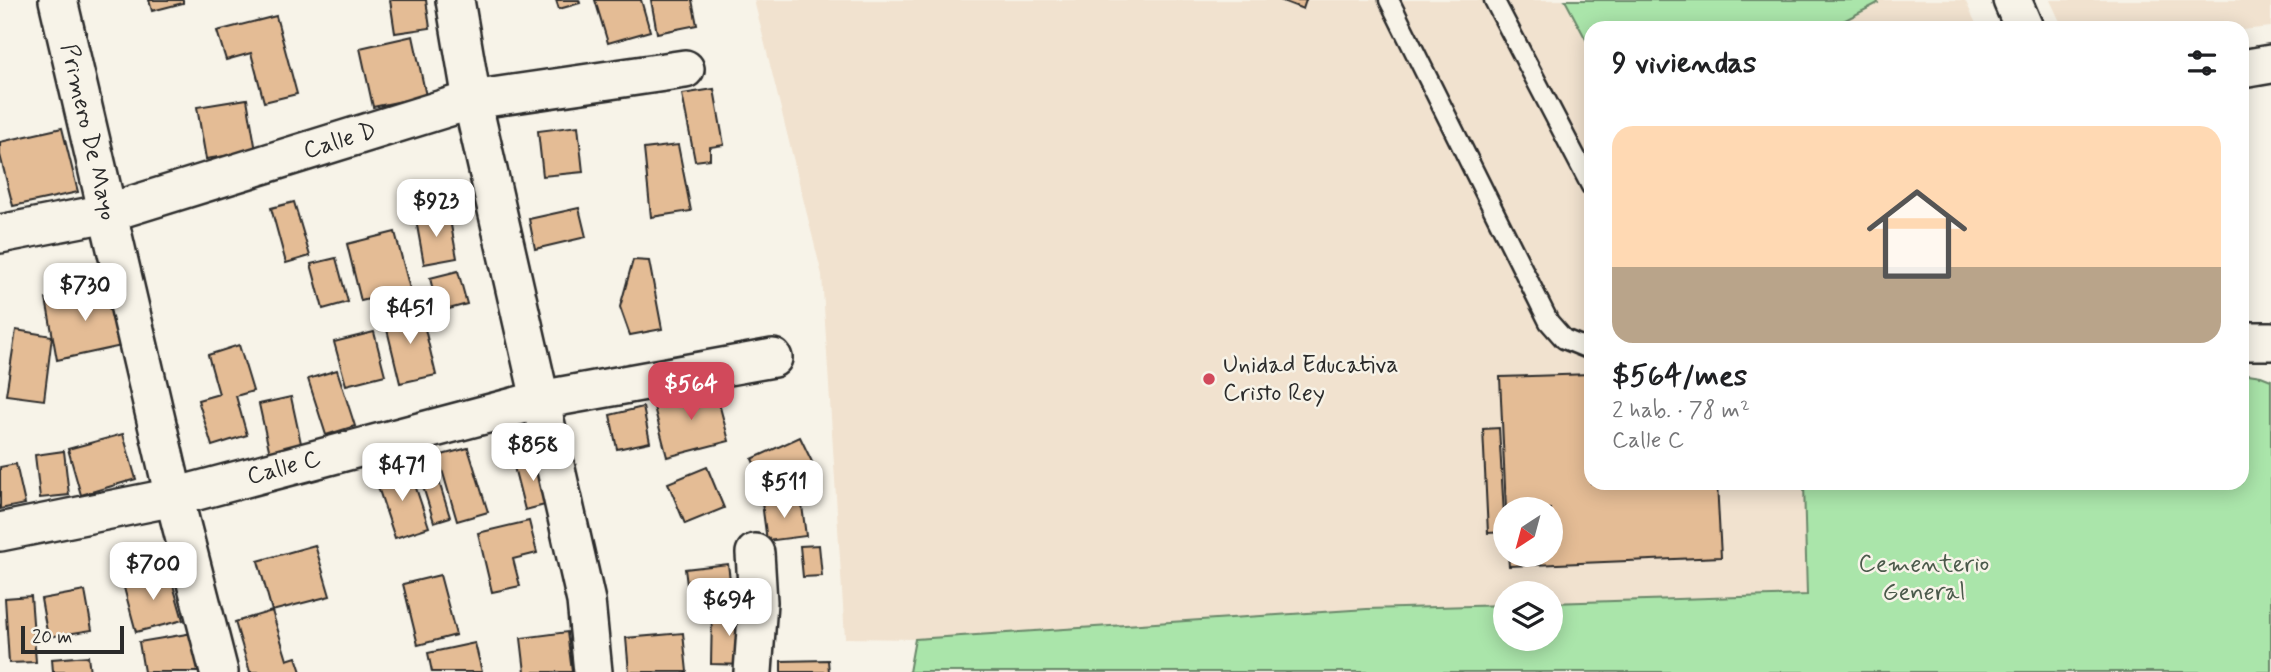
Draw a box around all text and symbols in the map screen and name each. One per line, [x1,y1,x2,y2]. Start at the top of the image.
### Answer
street label: Primero De Mayo [53,41,123,223]
text: 9 viviendas [1612,44,1756,83]
icon: filters [2183,44,2221,82]
street label: Calle D [300,115,380,167]
icon: home [1854,171,1980,297]
pin: $923 [395,180,477,239]
text: $923 [413,187,459,217]
pin: $730 [44,264,126,323]
text: $730 [59,271,111,301]
pin: $451 [369,286,451,346]
text: $451 [386,294,434,324]
place label: Unidad Educativa Cristo Rey [1223,350,1399,409]
text: $564/mes [1612,357,1747,396]
pin: $564 [650,362,732,422]
text: $564 [664,370,718,400]
marker: Unidad Educativa Cristo Rey [1201,371,1217,387]
text: 2 hab. · 78 m² [1612,396,1750,426]
pin: $858 [492,424,574,483]
text: Calle C [1612,426,1684,456]
text: $858 [507,431,559,461]
street label: Calle C [244,443,324,493]
pin: $471 [361,444,443,503]
text: $471 [378,451,426,481]
pin: $511 [743,461,825,520]
text: $511 [761,468,807,498]
north arrow [1493,497,1563,567]
map controls [1493,497,1563,651]
pin: $700 [112,542,194,602]
park label: Cementerio General [1859,549,1989,608]
text: $700 [126,550,180,580]
pin: $694 [688,578,770,638]
button: layers [1493,581,1563,651]
text: $694 [703,586,755,616]
scale bar [21,623,124,655]
text: 20 m [32,625,72,650]

